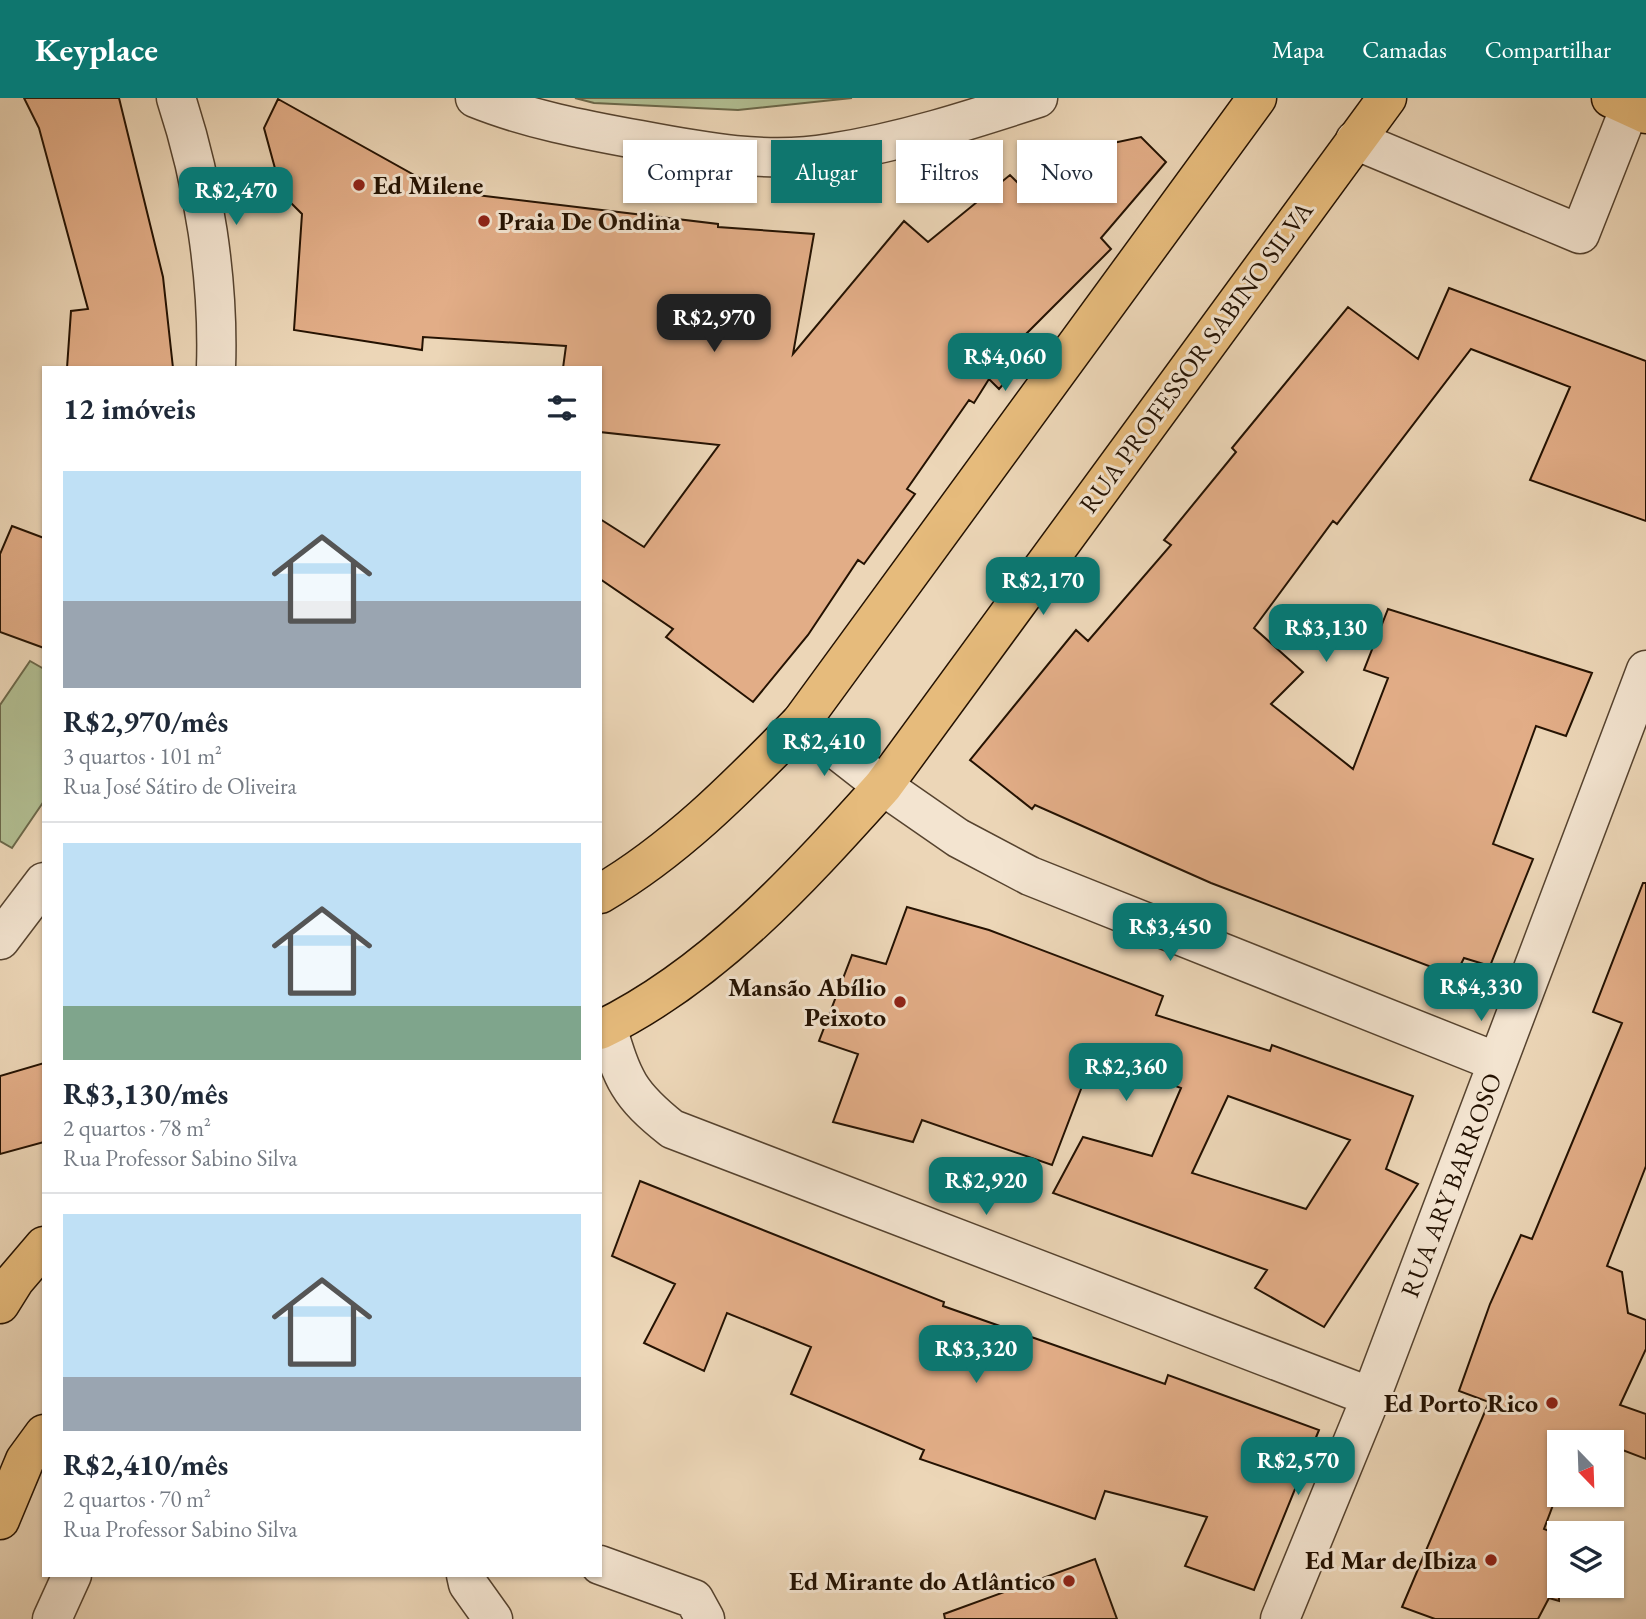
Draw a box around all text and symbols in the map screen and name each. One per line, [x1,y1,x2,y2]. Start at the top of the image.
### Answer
text: Keyplace [35,28,158,71]
text: Mapa [1272,34,1324,65]
text: Camadas [1362,34,1447,65]
text: Compartilhar [1485,34,1611,65]
chip: Comprar [623,140,757,203]
chip: Alugar [771,140,882,203]
chip: Filtros [896,140,1003,203]
chip: Novo [1017,140,1117,203]
pin: R$2,470 [171,167,301,227]
place label: Ed Milene [373,168,483,202]
text: R$2,470 [195,175,277,205]
marker: Ed Milene [351,177,367,193]
street label: RUA PROFESSOR SABINO SILVA [1071,194,1321,520]
place label: Praia De Ondina [498,204,681,238]
marker: Praia De Ondina [476,213,492,229]
pin: R$2,970 [649,294,779,354]
text: R$2,970 [673,302,755,332]
pin: R$4,060 [940,334,1070,393]
text: R$4,060 [964,341,1046,371]
text: 12 imóveis [63,389,196,428]
icon: filters [543,389,581,427]
icon: home [259,516,385,642]
pin: R$2,170 [978,558,1108,617]
text: R$2,170 [1002,565,1084,595]
pin: R$3,130 [1261,604,1391,664]
text: R$3,130 [1285,612,1367,642]
text: R$2,970/mês [63,702,228,741]
pin: R$2,410 [759,718,889,778]
text: R$2,410 [783,726,865,756]
text: 3 quartos · 101 m² [63,741,222,771]
text: Rua José Sátiro de Oliveira [63,771,297,801]
icon: home [259,888,385,1014]
pin: R$3,450 [1105,904,1235,963]
text: R$3,450 [1129,911,1211,941]
pin: R$4,330 [1416,964,1546,1023]
place label: Mansão Abílio Peixoto [728,970,886,1034]
text: R$4,330 [1440,971,1522,1001]
marker: Mansão Abílio Peixoto [892,994,908,1010]
pin: R$2,360 [1061,1044,1191,1103]
text: R$2,360 [1085,1051,1167,1081]
street label: RUA ARY BARROSO [1393,1068,1509,1302]
text: R$3,130/mês [63,1074,228,1113]
text: 2 quartos · 78 m² [63,1113,211,1143]
text: Rua Professor Sabino Silva [63,1143,298,1173]
pin: R$2,920 [921,1158,1051,1217]
text: R$2,920 [945,1165,1027,1195]
icon: home [259,1259,385,1385]
pin: R$3,320 [911,1326,1041,1385]
text: R$3,320 [935,1333,1017,1363]
place label: Ed Porto Rico [1384,1386,1538,1420]
marker: Ed Porto Rico [1544,1395,1560,1411]
north arrow [1547,1430,1624,1507]
map controls [1547,1430,1624,1598]
pin: R$2,570 [1233,1438,1363,1497]
text: R$2,410/mês [63,1445,228,1484]
text: R$2,570 [1257,1445,1339,1475]
text: 2 quartos · 70 m² [63,1484,211,1514]
text: Rua Professor Sabino Silva [63,1514,298,1544]
button: layers [1547,1521,1624,1598]
place label: Ed Mar de Ibiza [1305,1543,1478,1577]
marker: Ed Mar de Ibiza [1483,1552,1499,1568]
place label: Ed Mirante do Atlântico [789,1564,1055,1598]
marker: Ed Mirante do Atlântico [1061,1573,1077,1589]

